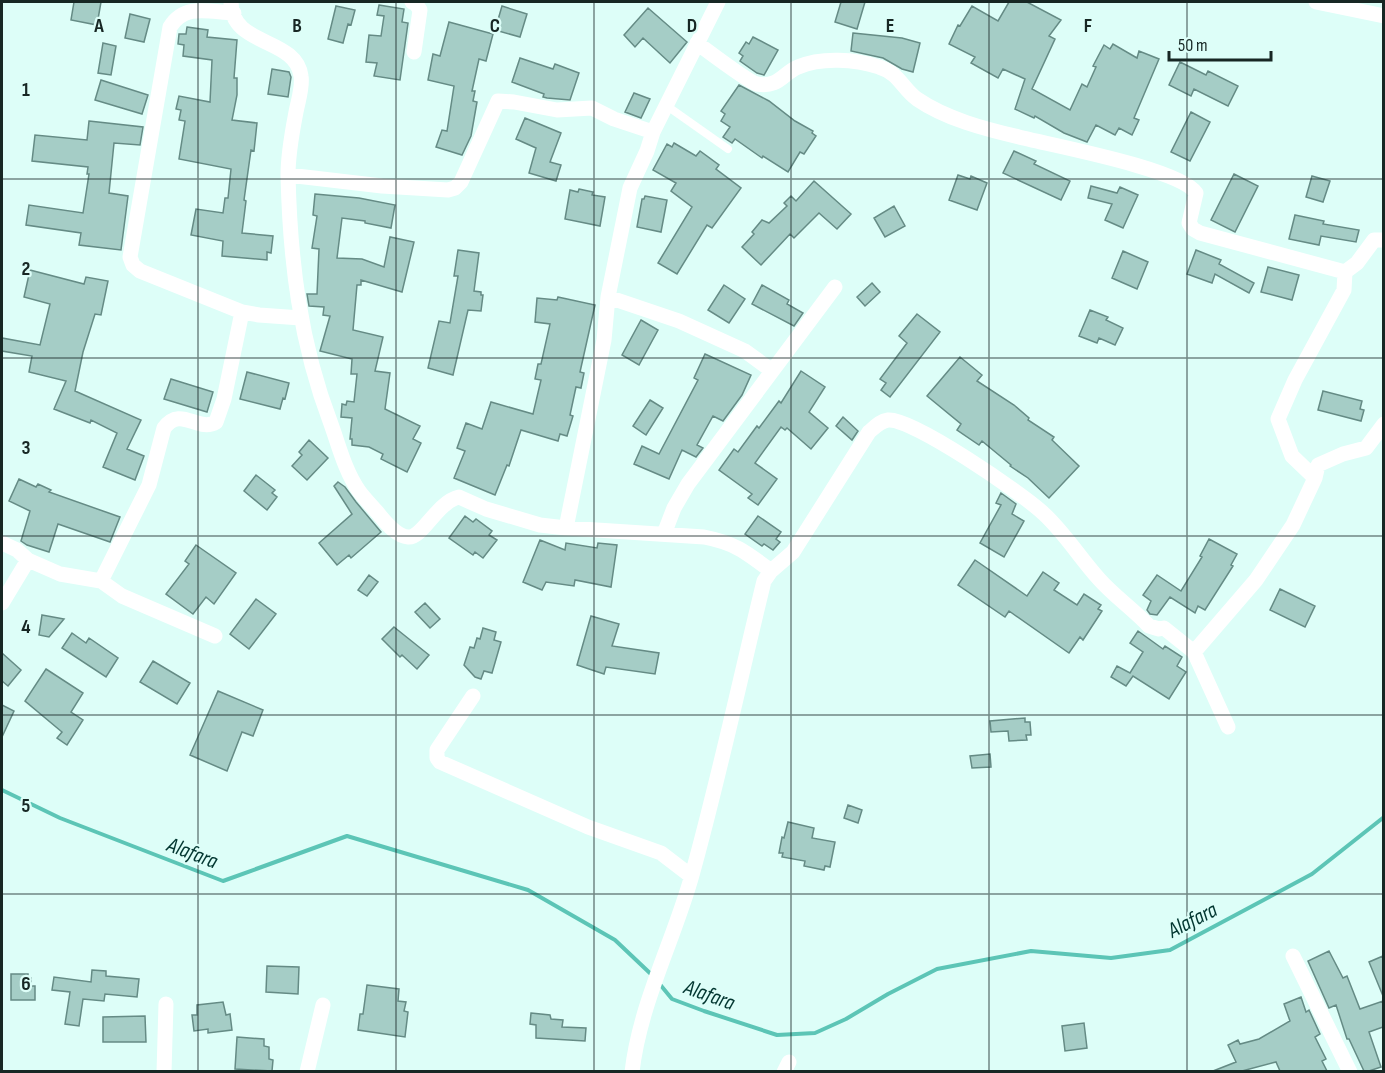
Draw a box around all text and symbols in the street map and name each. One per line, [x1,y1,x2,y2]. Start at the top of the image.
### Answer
text: A [93,14,104,38]
text: B [292,14,302,38]
text: C [490,14,500,38]
text: D [687,14,697,38]
text: E [886,14,894,38]
text: F [1084,14,1092,38]
scale bar [1169,24,1271,62]
text: 50 m [1178,35,1208,56]
text: 1 [22,78,30,102]
text: 2 [22,257,30,281]
text: 3 [22,436,31,460]
text: 4 [21,615,31,639]
text: 5 [22,794,31,818]
water label: Alafara [162,831,222,875]
water label: Alafara [1162,896,1222,945]
text: 6 [21,972,31,996]
water label: Alafara [679,973,739,1017]

